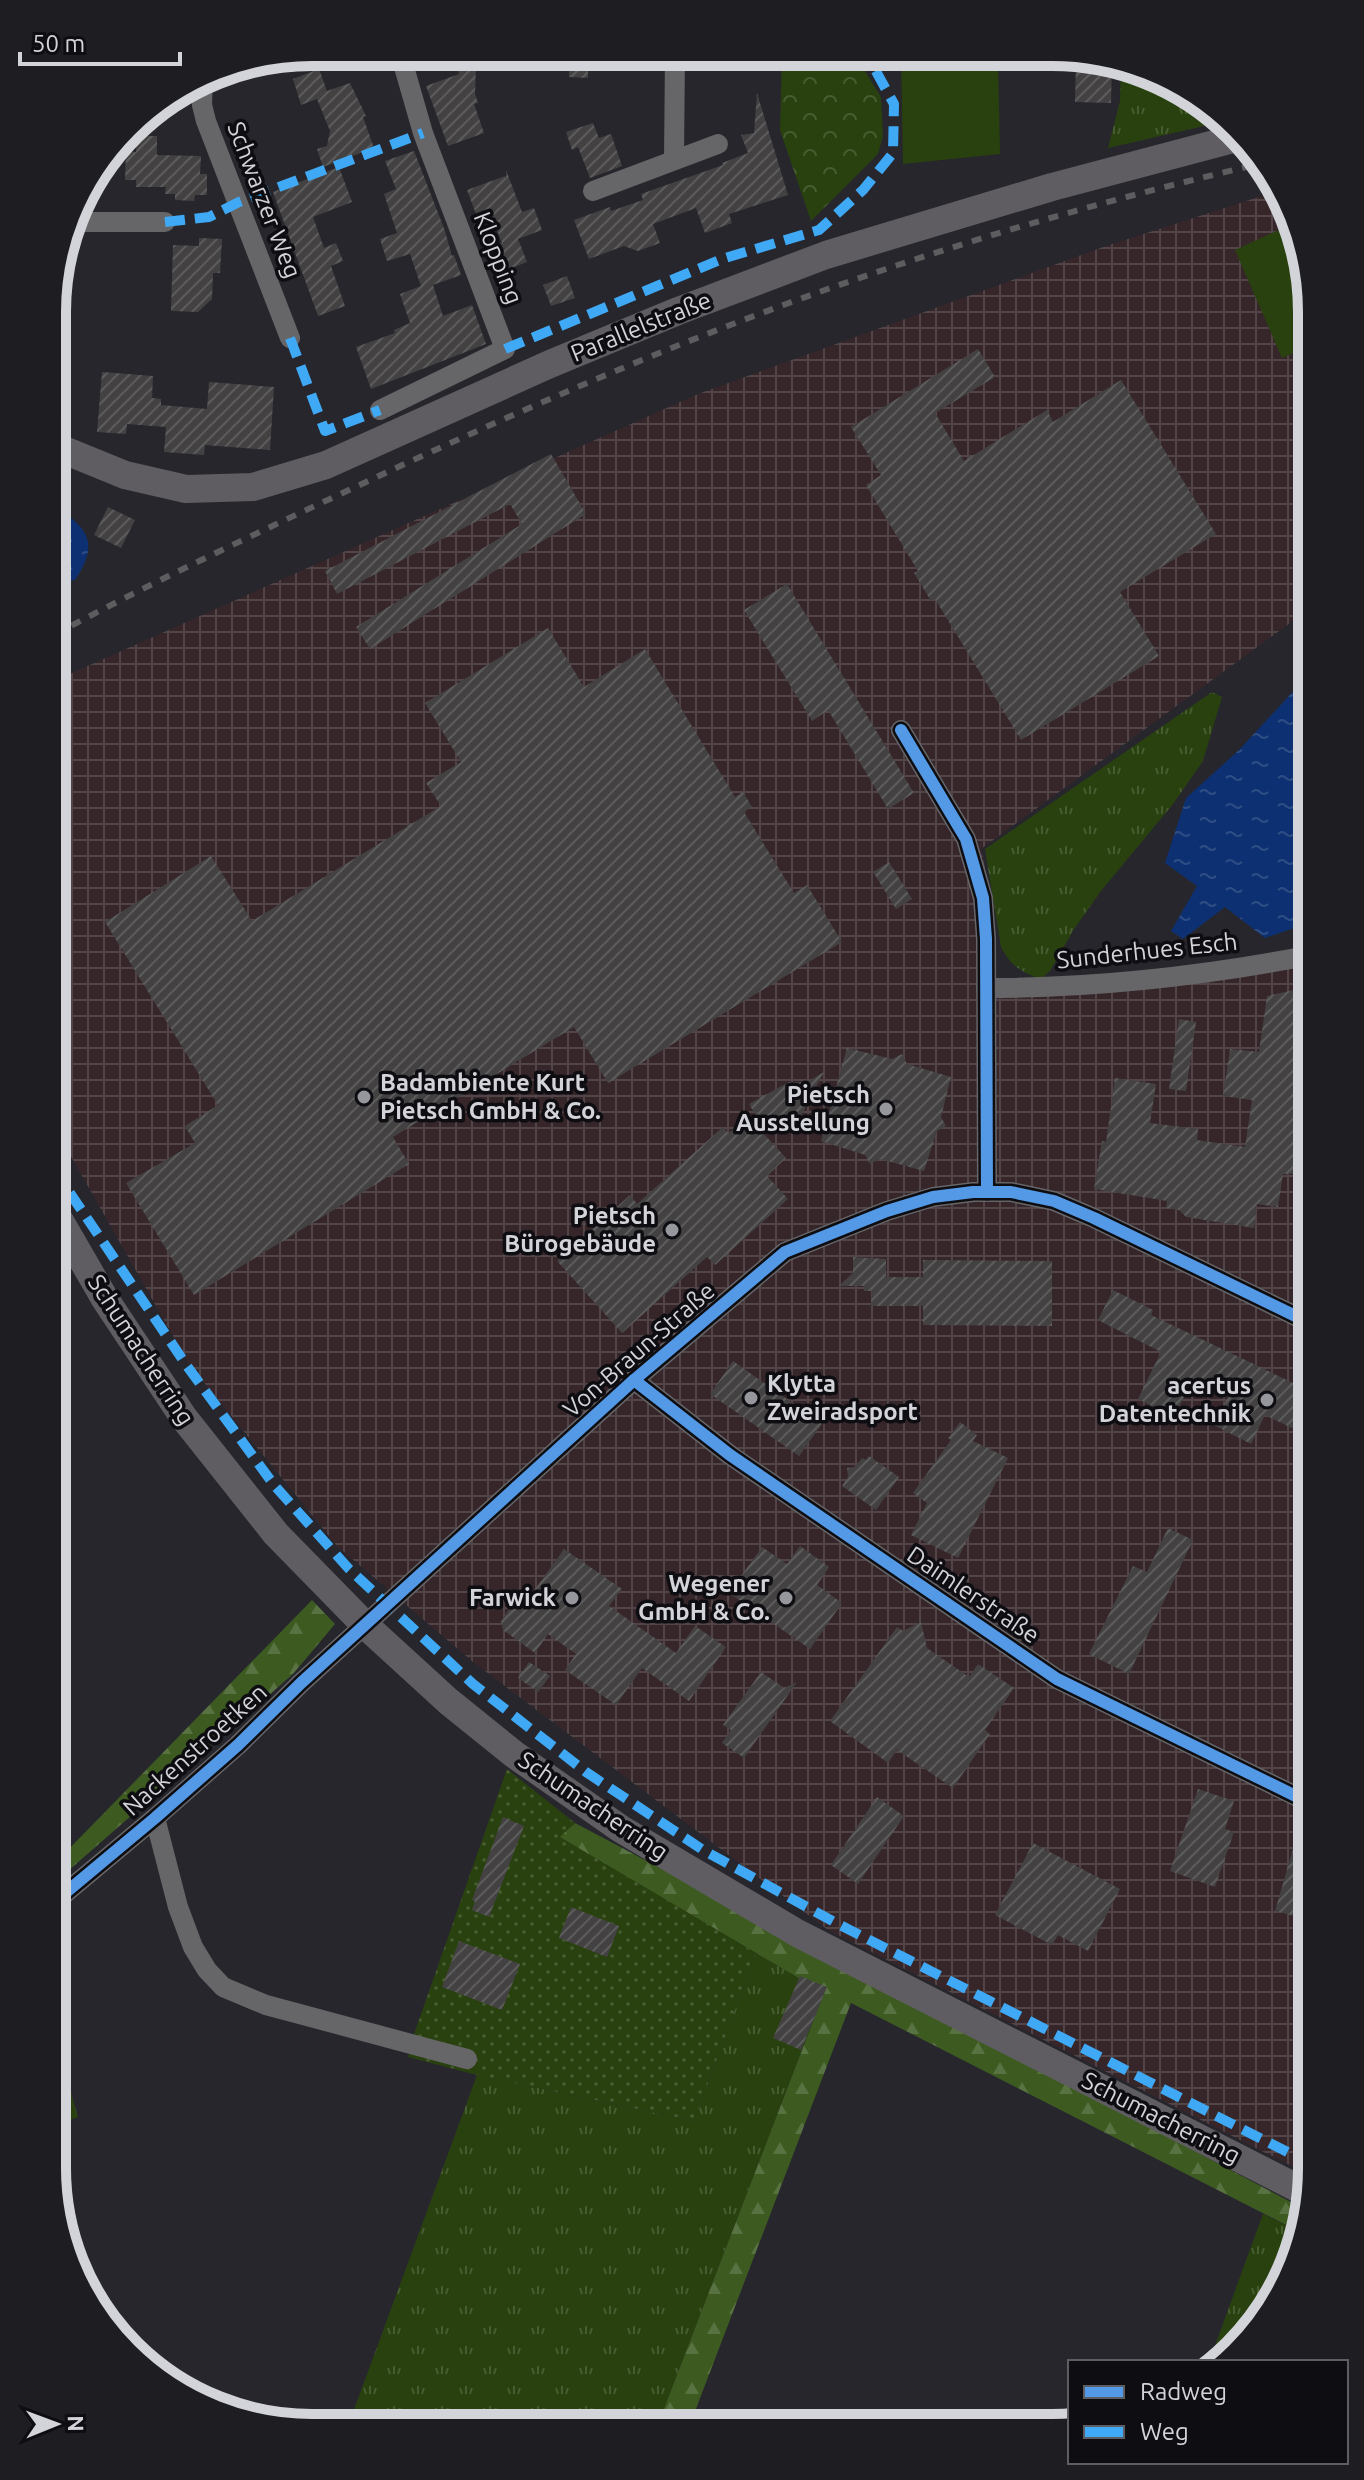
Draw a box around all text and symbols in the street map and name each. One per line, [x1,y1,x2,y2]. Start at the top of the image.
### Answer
scale bar [20,16,180,66]
text: 50 m [32,30,85,57]
street label: Schwarzer Weg [222,118,307,282]
street label: Klopping [469,208,528,308]
street label: Parallelstraße [567,286,715,367]
street label: Sunderhues Esch [1055,928,1239,973]
place label: Badambiente Kurt Pietsch GmbH & Co. [380,1069,601,1124]
place label: Pietsch Ausstellung [736,1081,870,1136]
marker: Badambiente Kurt Pietsch GmbH & Co. [355,1088,373,1106]
marker: Pietsch Ausstellung [877,1100,895,1118]
place label: Pietsch Bürogebäude [504,1202,656,1257]
marker: Pietsch Bürogebäude [663,1221,681,1239]
street label: Schumacherring [83,1269,200,1430]
street label: Von-Braun-Straße [558,1277,720,1423]
place label: Klytta Zweiradsport [767,1370,918,1425]
place label: acertus Datentechnik [1099,1372,1252,1427]
marker: Klytta Zweiradsport [742,1389,760,1407]
marker: acertus Datentechnik [1258,1391,1276,1409]
street label: Daimlerstraße [902,1540,1044,1649]
place label: Wegener GmbH & Co. [638,1570,770,1625]
place label: Farwick [469,1584,557,1611]
marker: Farwick [563,1589,581,1607]
marker: Wegener GmbH & Co. [777,1589,795,1607]
street label: Nackenstroetken [117,1678,272,1821]
street label: Schumacherring [514,1746,673,1865]
street label: Schumacherring [1078,2066,1245,2169]
legend [1068,2360,1348,2464]
text: Radweg [1140,2378,1227,2405]
north arrow [16,2384,96,2464]
text: N [64,2415,89,2432]
text: Weg [1140,2418,1189,2445]

